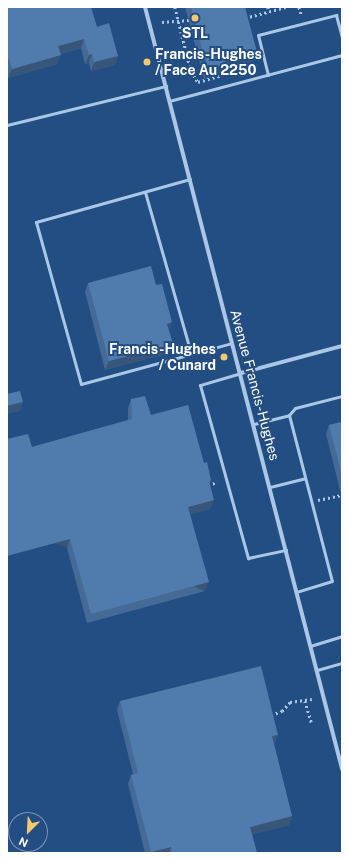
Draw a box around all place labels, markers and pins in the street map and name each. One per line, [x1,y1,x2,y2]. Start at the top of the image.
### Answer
marker: STL [190,13,200,23]
place label: STL [182,25,208,41]
place label: Francis-Hughes / Face Au 2250 [155,46,262,78]
marker: Francis-Hughes / Face Au 2250 [142,57,152,67]
place label: Francis-Hughes / Cunard [109,341,216,374]
marker: Francis-Hughes / Cunard [219,352,229,362]

